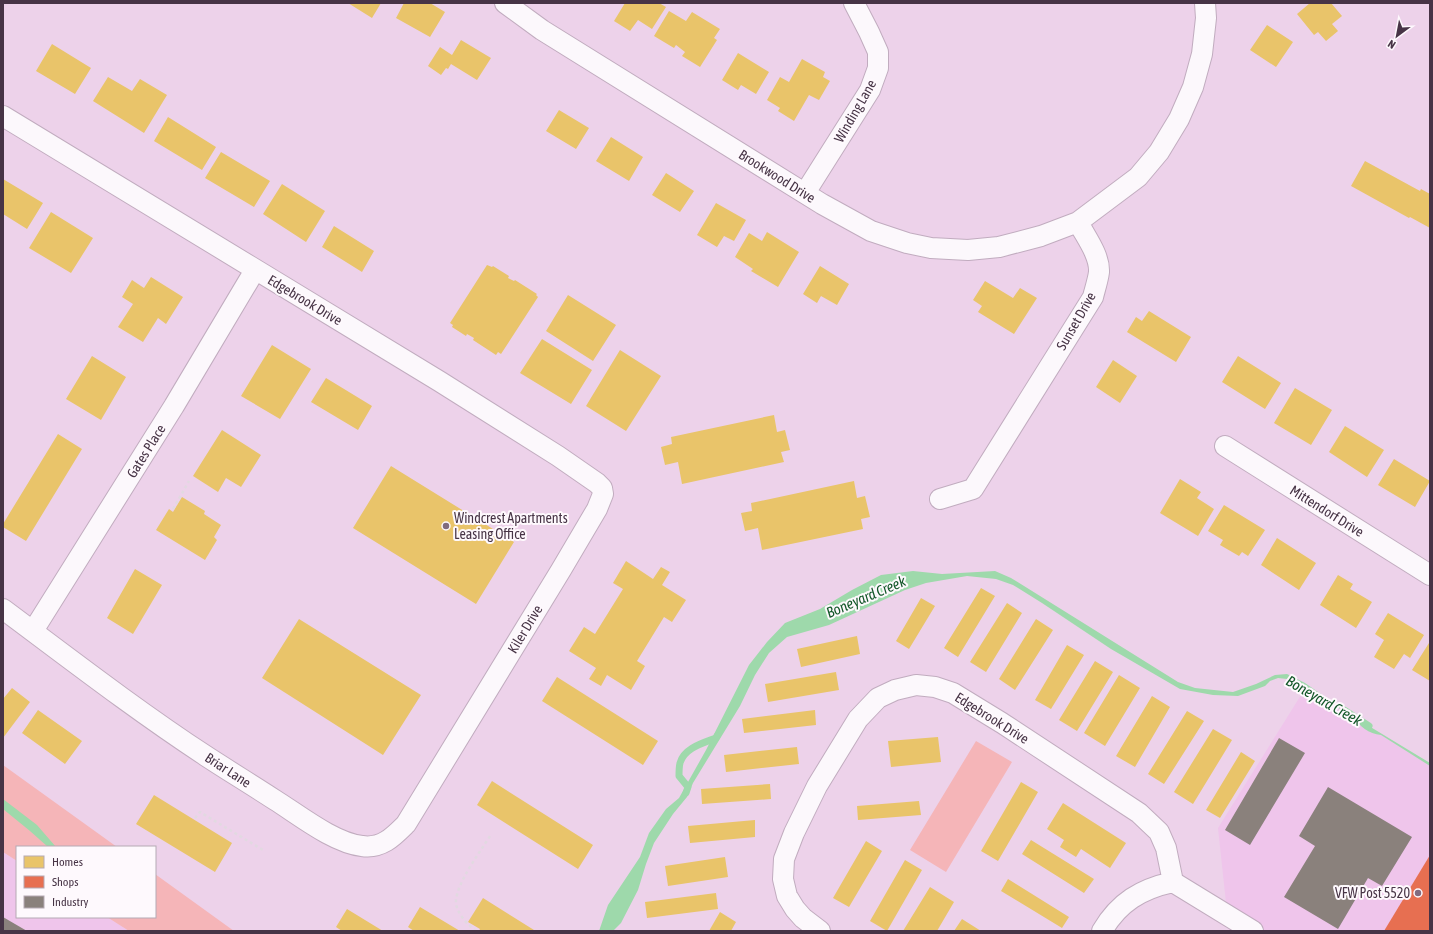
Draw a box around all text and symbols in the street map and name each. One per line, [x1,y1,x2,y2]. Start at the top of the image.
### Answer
north arrow [1377,16,1417,56]
text: N [1386,38,1398,51]
street label: Winding Lane [831,77,879,145]
street label: Brookwood Drive [736,146,818,206]
street label: Edgebrook Drive [265,272,345,328]
street label: Sunset Drive [1053,289,1099,353]
street label: Gates Place [123,421,169,481]
street label: Mittendorf Drive [1287,482,1367,540]
place label: Windcrest Apartments Leasing Office [454,510,568,542]
marker: Windcrest Apartments Leasing Office [441,521,451,531]
water label: Boneyard Creek [823,572,909,621]
street label: Kiler Drive [504,602,546,656]
water label: Boneyard Creek [1283,672,1366,729]
street label: Edgebrook Drive [952,689,1032,747]
street label: Briar Lane [202,749,254,791]
legend [16,846,156,918]
text: Homes [52,855,83,869]
text: Shops [52,875,78,889]
place label: VFW Post 5520 [1335,885,1410,901]
marker: VFW Post 5520 [1413,888,1423,898]
text: Industry [52,895,89,909]

